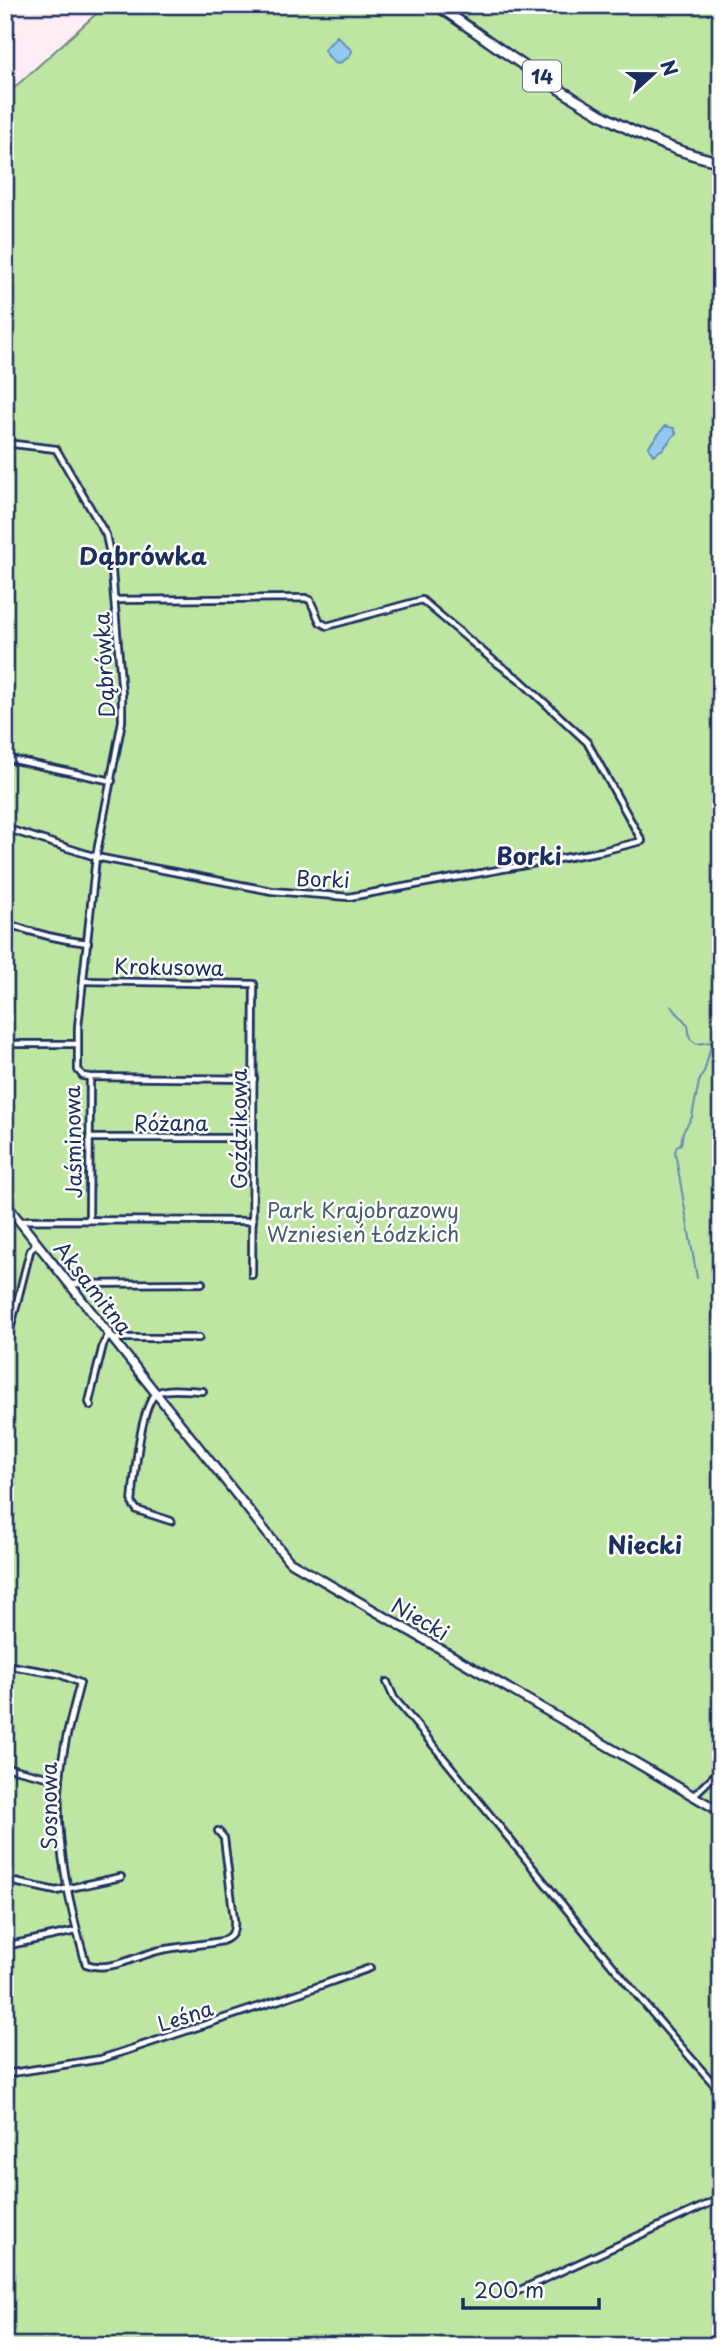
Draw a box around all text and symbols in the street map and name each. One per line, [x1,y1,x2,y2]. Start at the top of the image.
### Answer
north arrow [618,38,688,108]
text: N [654,56,686,80]
road number: 14 [523,60,561,92]
district label: Dąbrówka [79,537,208,573]
street label: Dąbrówka [84,611,122,719]
district label: Borki [496,837,562,873]
street label: Borki [295,861,351,895]
street label: Krokusowa [114,949,224,983]
street label: Goździkowa [222,1069,254,1189]
street label: Jaśminowa [55,1085,89,1199]
street label: Różana [134,1106,209,1138]
park label: Park Krajobrazowy Wzniesień Łódzkich [267,1193,459,1249]
street label: Aksamitna [47,1233,141,1341]
district label: Niecki [608,1526,682,1562]
street label: Niecki [386,1589,456,1647]
street label: Sosnowa [32,1762,64,1850]
street label: Leśna [153,1991,217,2039]
scale bar [463,2267,600,2311]
text: 200 m [474,2273,544,2305]

